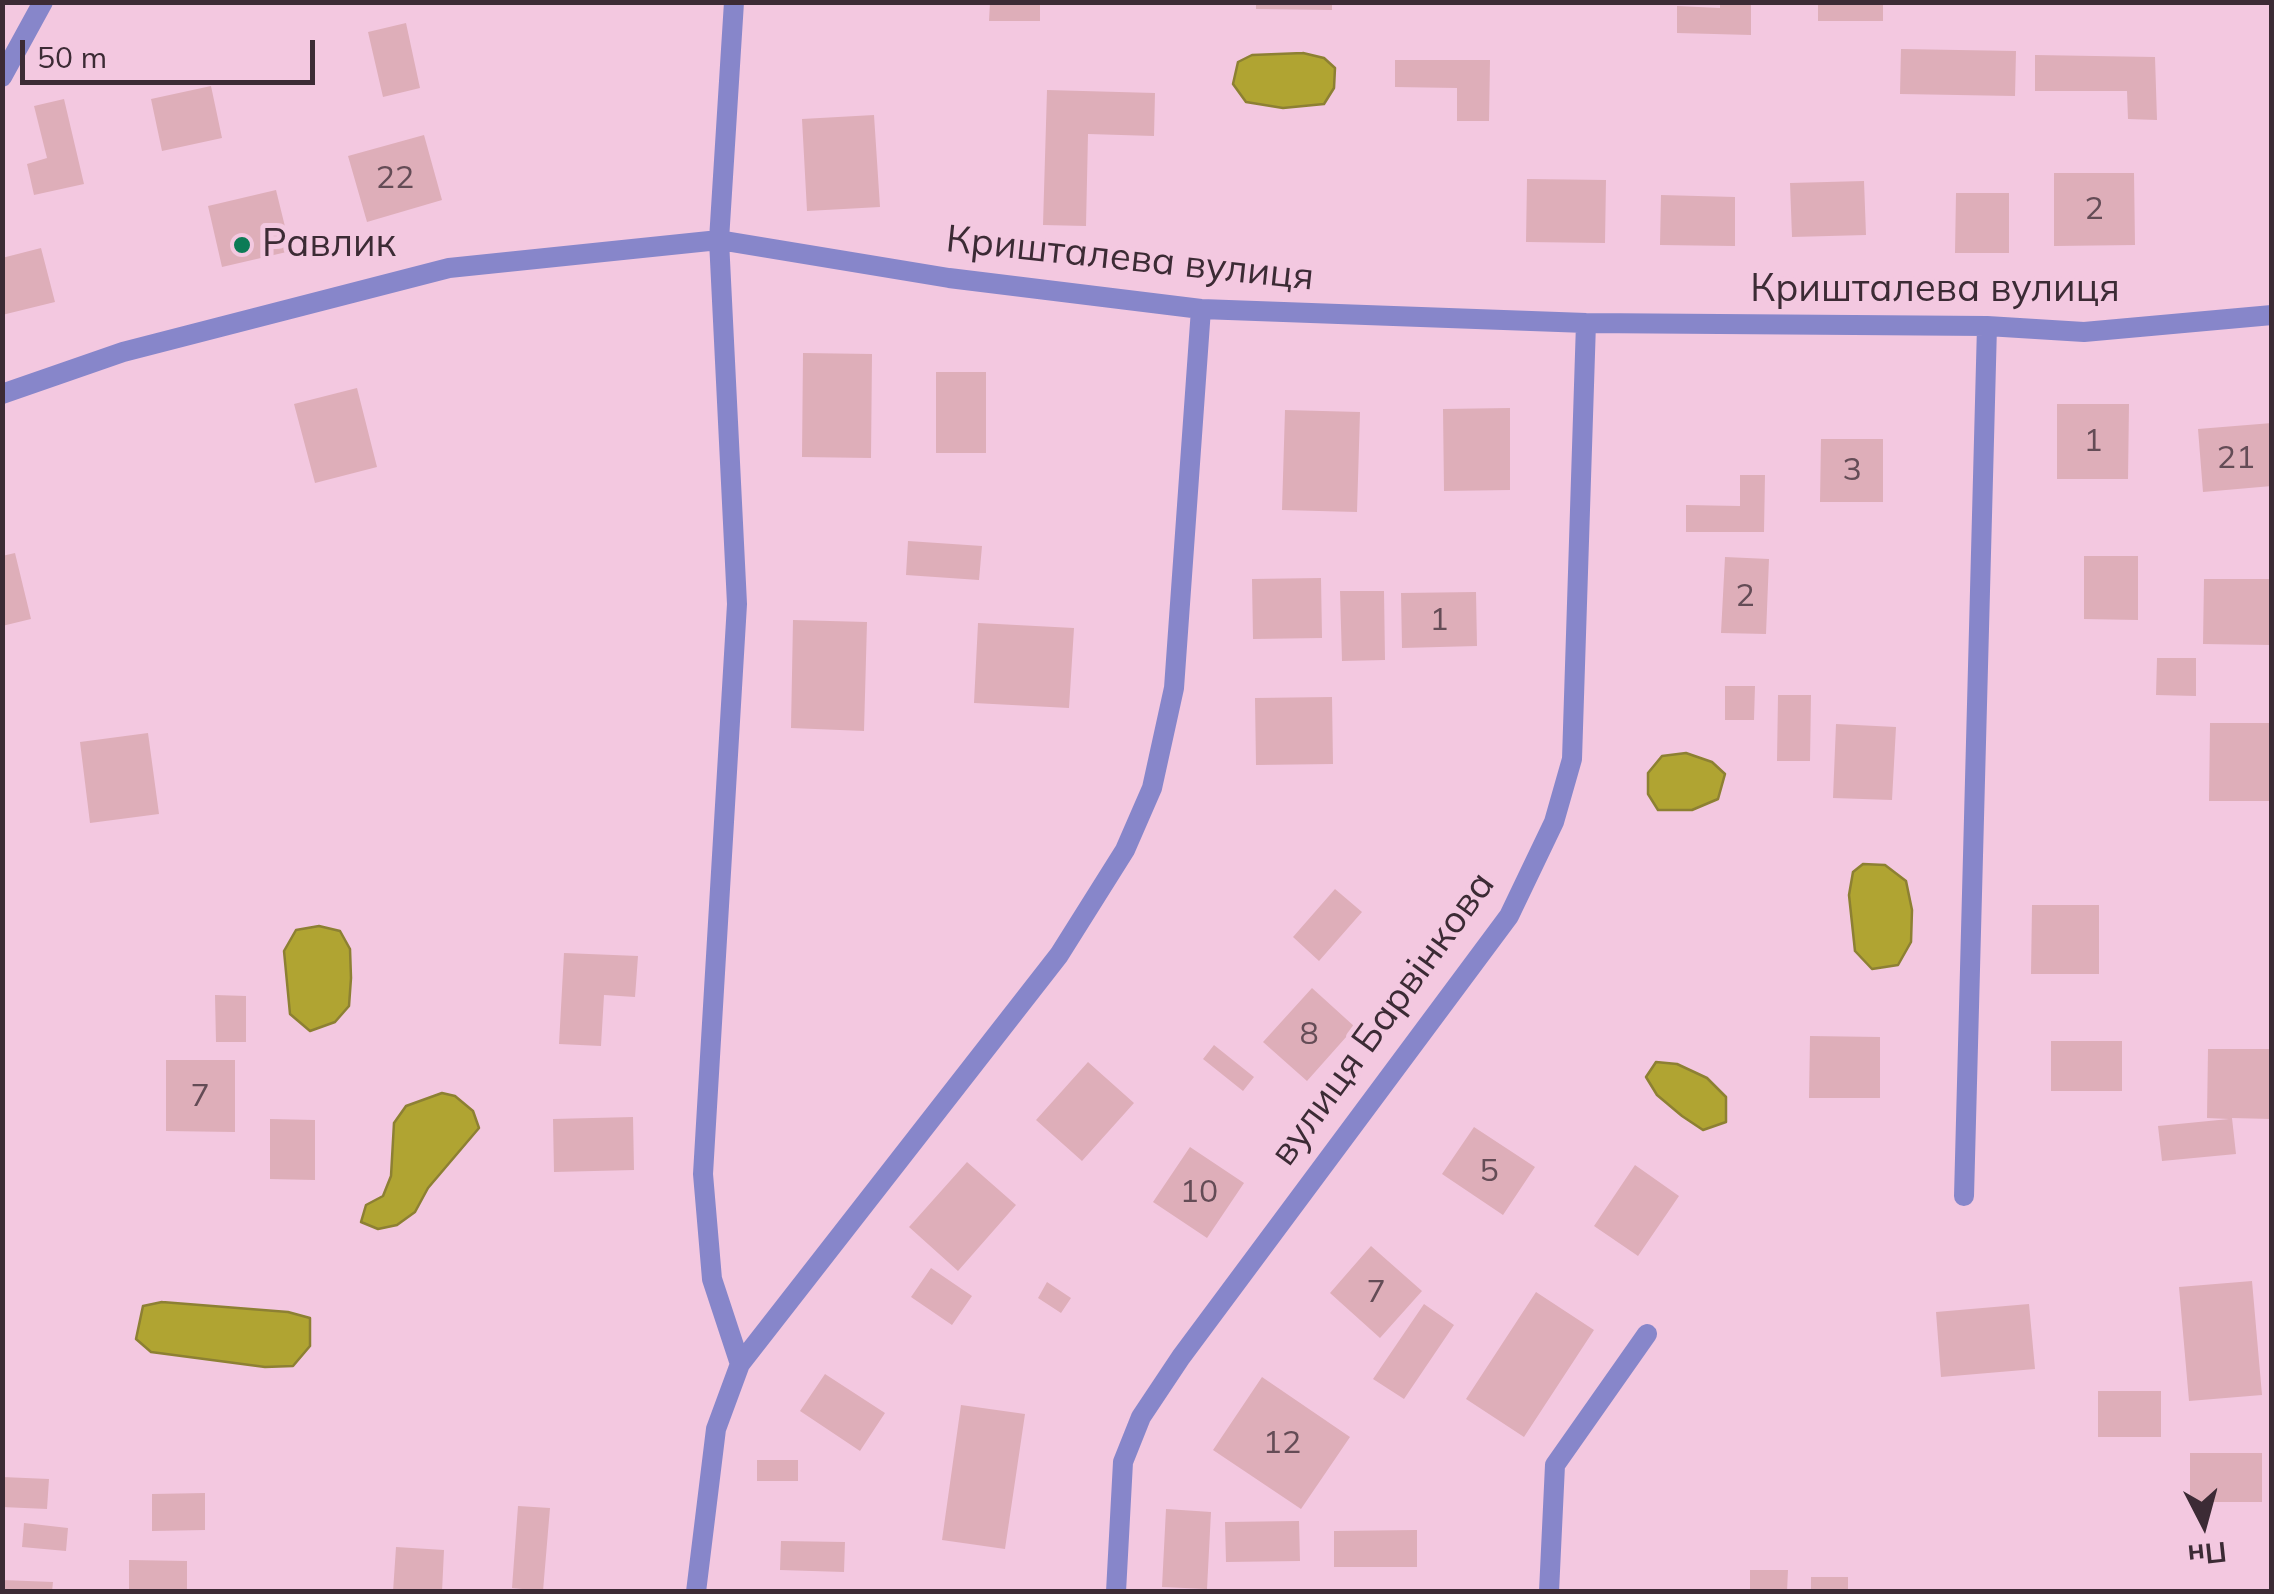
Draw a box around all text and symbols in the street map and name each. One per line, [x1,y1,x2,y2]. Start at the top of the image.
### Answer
scale bar [25,20,320,82]
text: 50 m [37,38,107,76]
house number: 22 [376,159,414,197]
house number: 2 [2084,190,2104,228]
street label: Кришталева вулиця [944,217,1316,301]
place label: Равлик [262,222,396,268]
marker: Равлик [231,234,253,256]
street label: Кришталева вулиця [1750,267,2120,313]
house number: 1 [2083,422,2103,460]
house number: 21 [2217,439,2255,477]
house number: 3 [1842,451,1862,489]
house number: 2 [1735,577,1755,615]
house number: 1 [1429,601,1449,639]
street label: вулиця Барвінкова [1261,863,1505,1175]
house number: 8 [1299,1015,1319,1053]
house number: 7 [190,1077,210,1115]
house number: 5 [1479,1152,1499,1190]
house number: 10 [1180,1173,1218,1211]
house number: 7 [1366,1273,1386,1311]
house number: 12 [1263,1424,1301,1462]
north arrow [2154,1474,2254,1574]
text: Пн [2186,1535,2228,1574]

